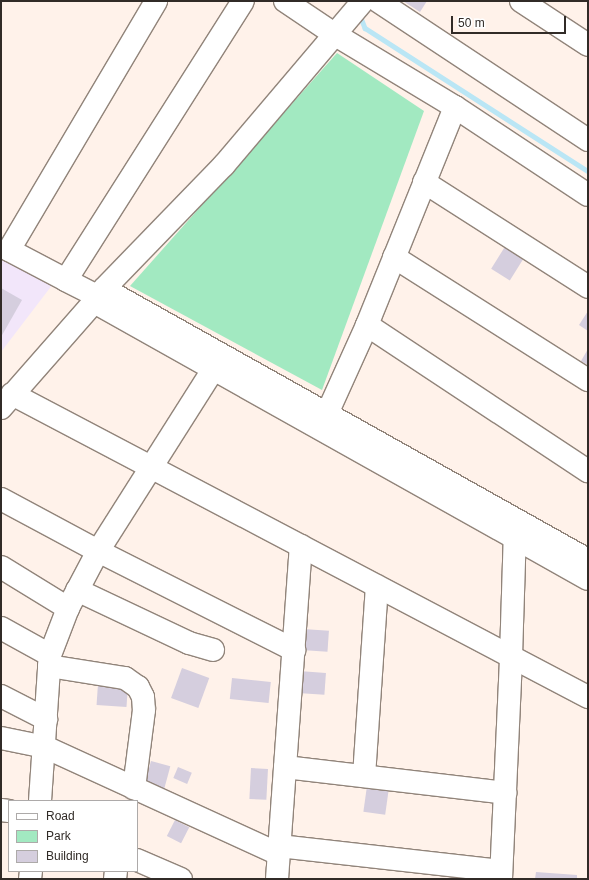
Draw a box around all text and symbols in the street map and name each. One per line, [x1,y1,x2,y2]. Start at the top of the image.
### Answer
scale bar [453,8,568,34]
text: 50 m [458,16,485,30]
legend [8,800,138,872]
text: Road [46,809,75,823]
text: Park [46,829,71,843]
text: Building [46,849,89,863]

